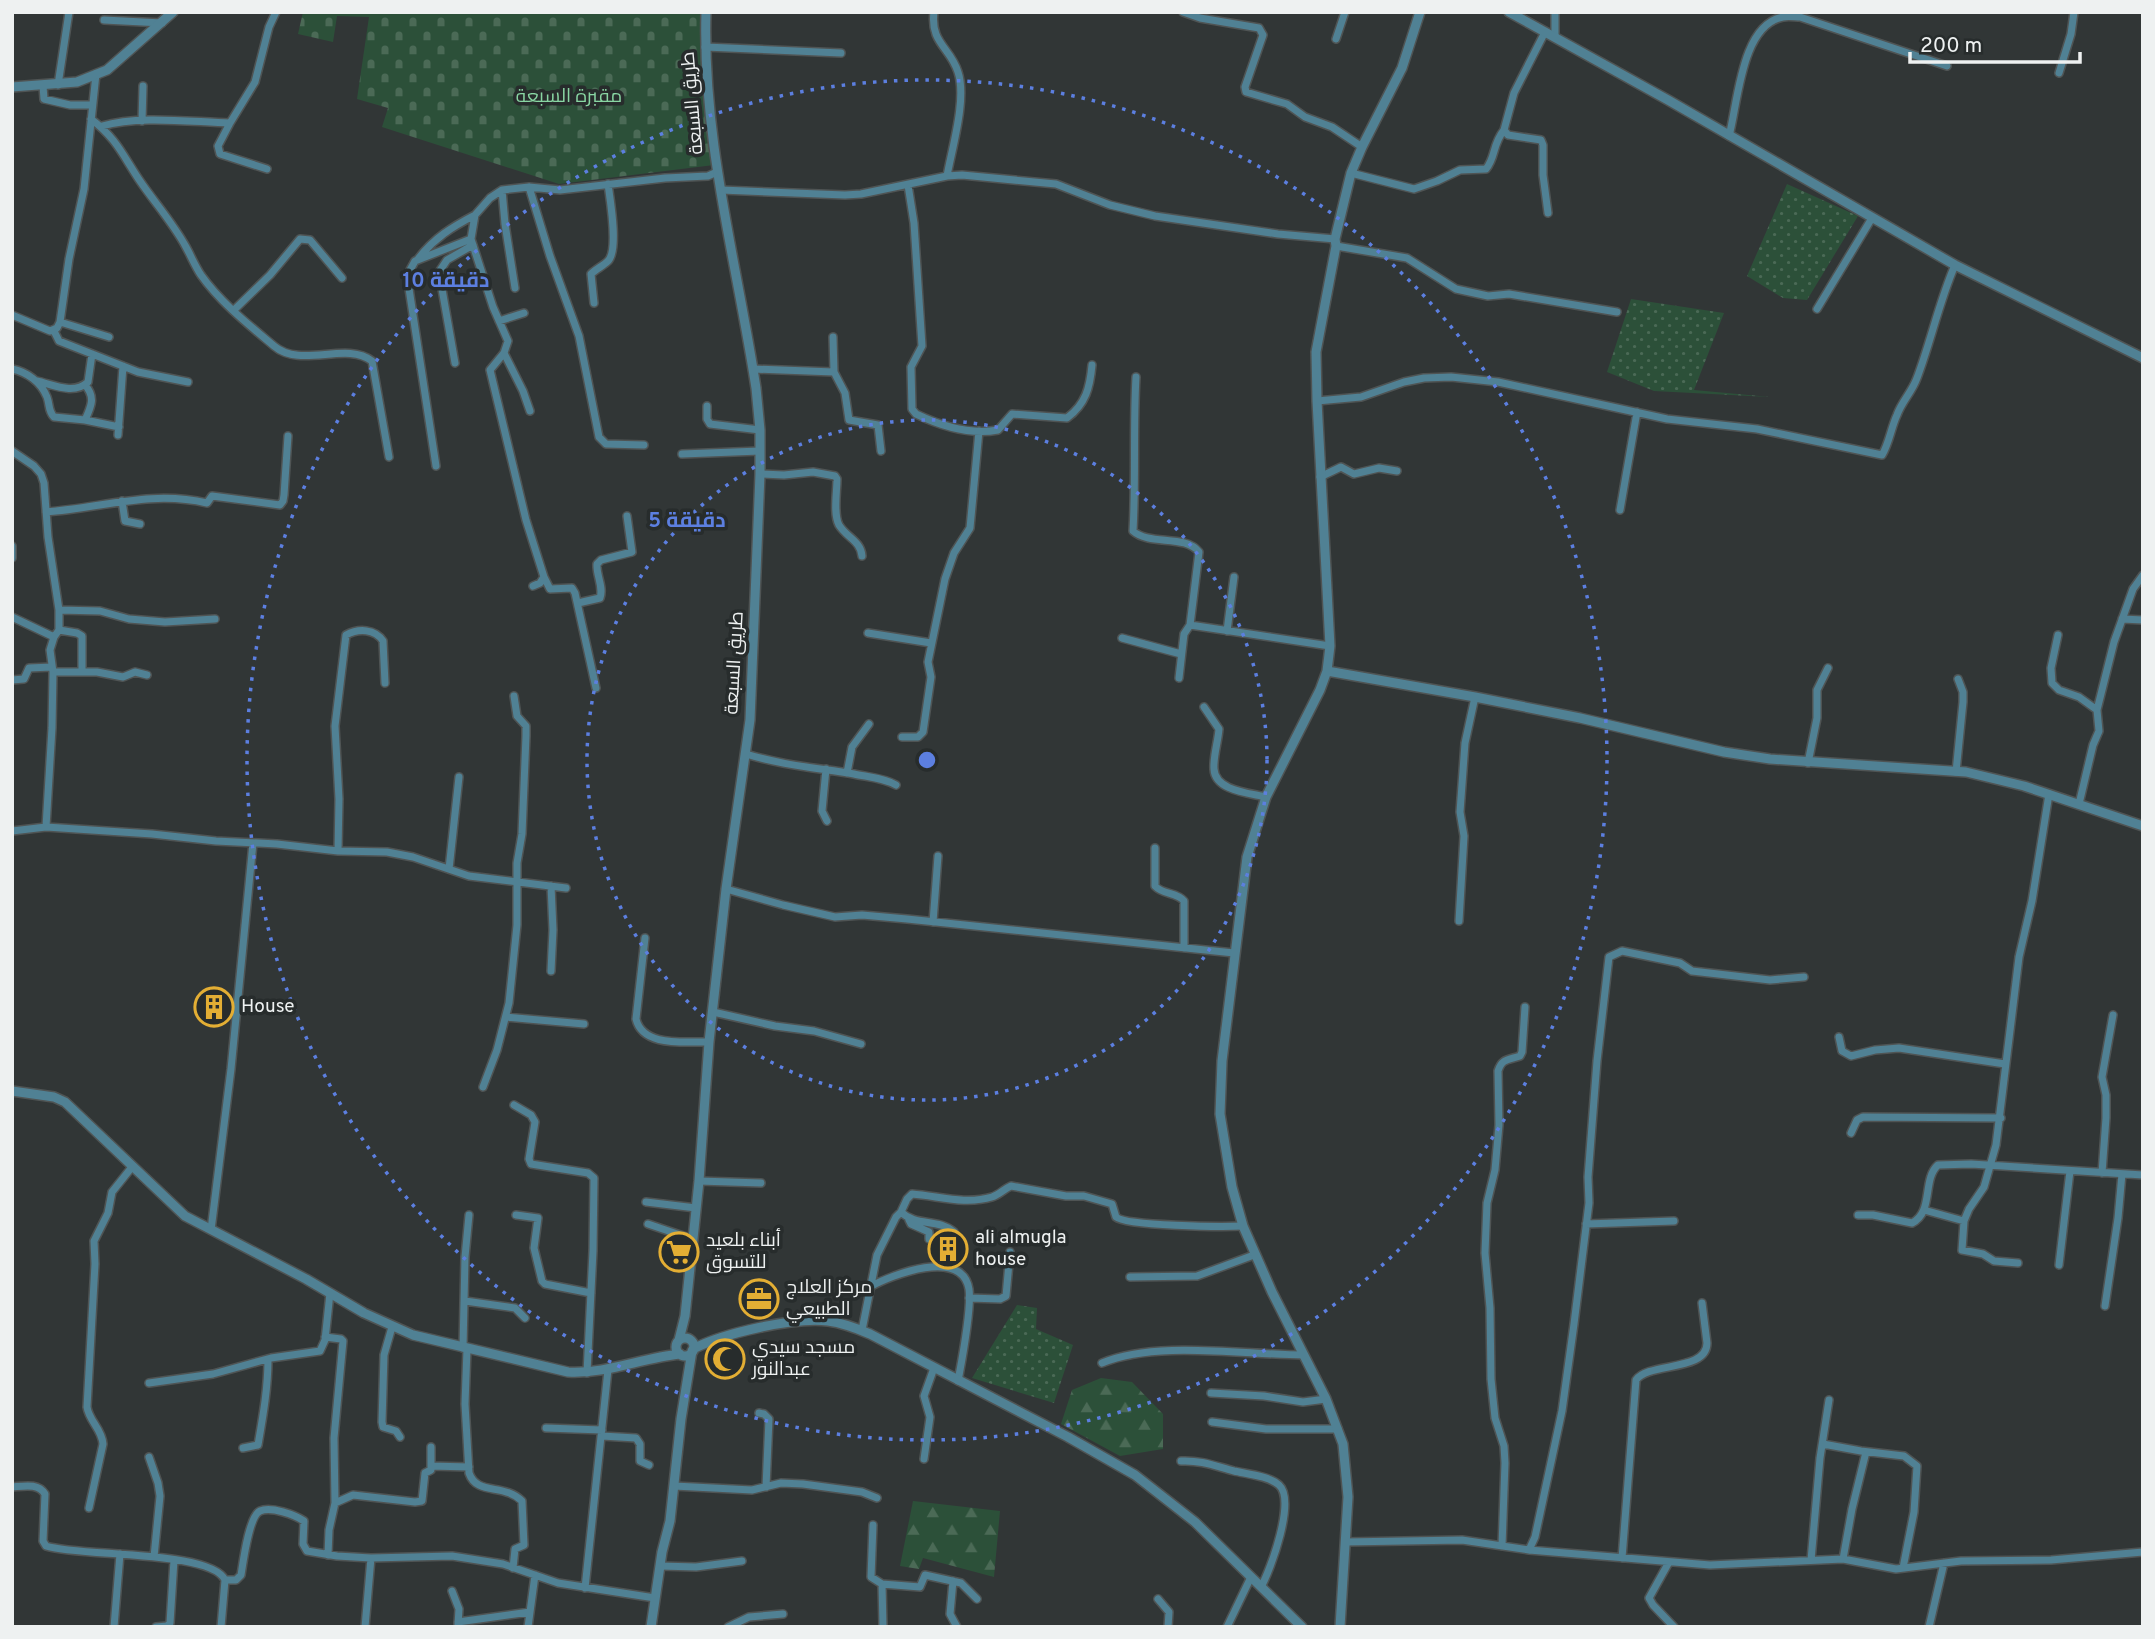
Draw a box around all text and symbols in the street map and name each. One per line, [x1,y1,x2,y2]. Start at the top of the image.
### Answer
scale bar [1910,21,2080,65]
text: 200 m [1920,33,1982,60]
street label: طريق السبعة [677,51,709,155]
park label: مقبرة السبعة [516,85,622,109]
text: 10 دقيقة [403,268,489,295]
text: 5 دقيقة [648,508,726,535]
street label: طريق السبعة [720,611,750,715]
centre of rings [915,748,939,772]
building icon: House [193,986,235,1028]
place label: House [241,995,295,1019]
place label: ali almugla house [975,1226,1067,1272]
place label: أبناء بلعيد للتسوق [706,1228,781,1275]
building icon: ali almugla house [927,1228,969,1270]
supermarket icon: أبناء بلعيد للتسوق [658,1231,700,1273]
place label: مركز العلاج الطبيعي [786,1276,872,1323]
office icon: مركز العلاج الطبيعي [738,1278,780,1320]
place label: مسجد سيدي عبدالنور [751,1336,855,1382]
mosque icon: مسجد سيدي عبدالنور [704,1338,746,1380]

